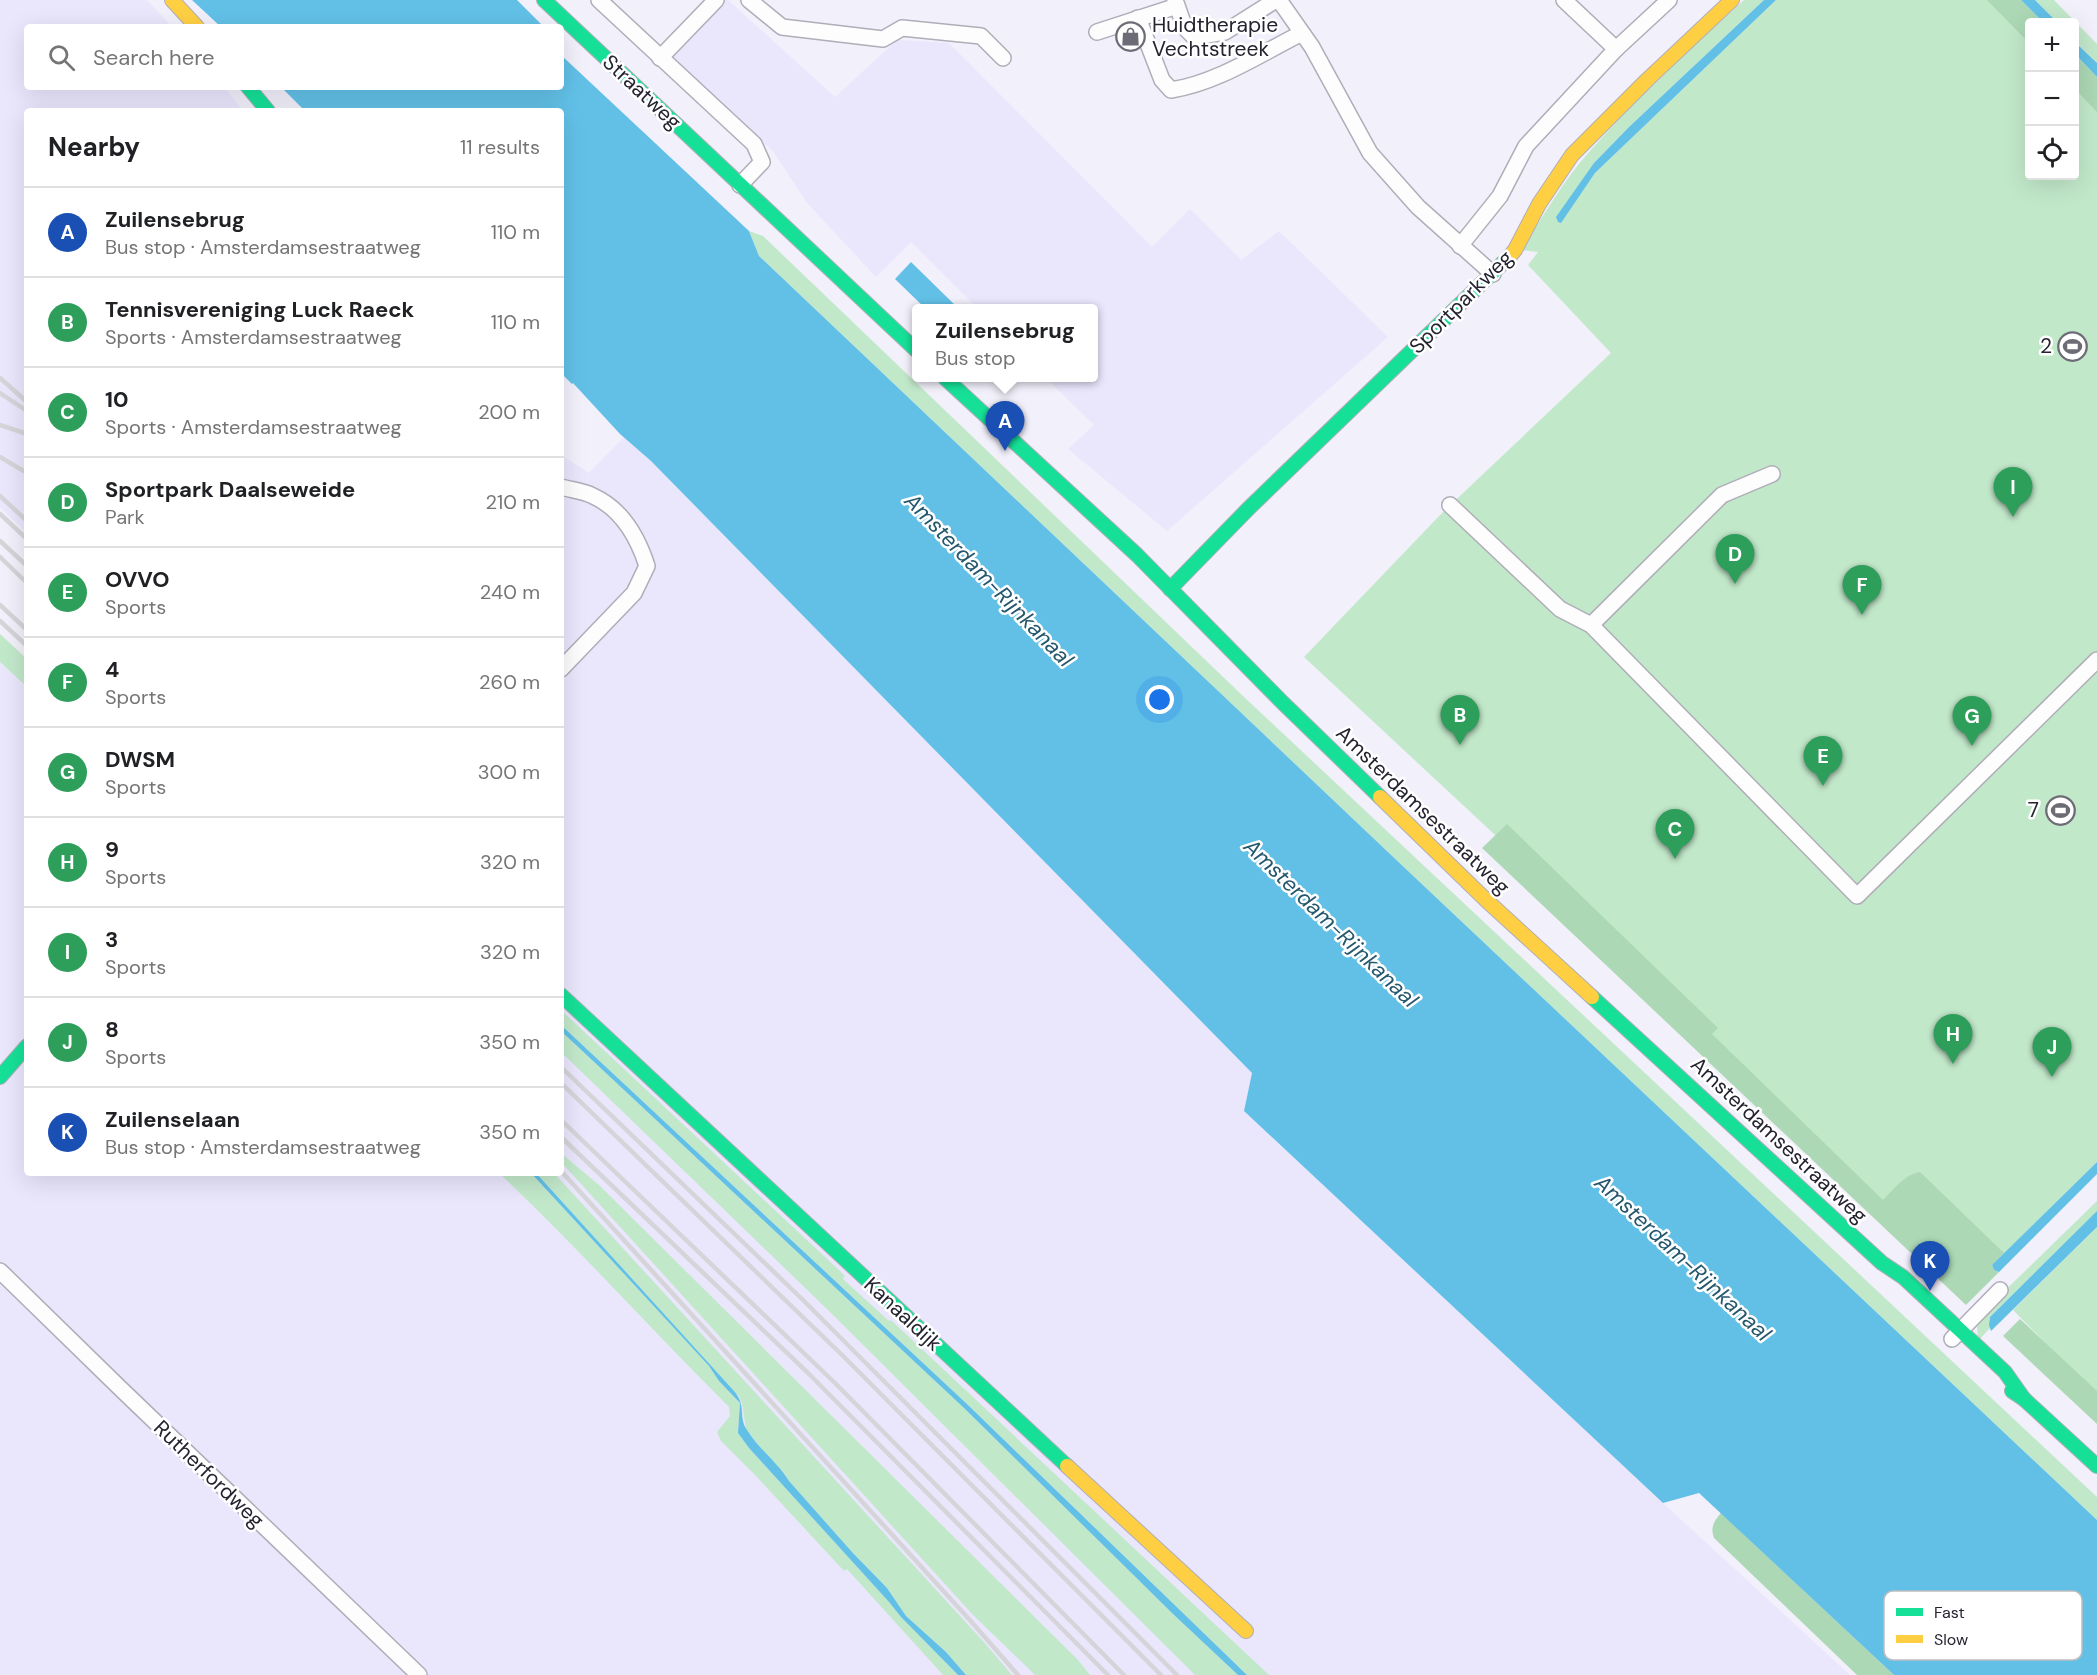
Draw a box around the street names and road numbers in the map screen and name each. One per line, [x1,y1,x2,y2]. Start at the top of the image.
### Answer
street label: Straatweg [597,48,688,136]
street label: Sportparkweg [1403,244,1519,360]
street label: Amsterdamsestraatweg [1330,719,1516,901]
street label: Amsterdamsestraatweg [1685,1051,1874,1229]
street label: Kanaaldijk [858,1271,948,1357]
street label: Rutherfordweg [148,1414,271,1534]

